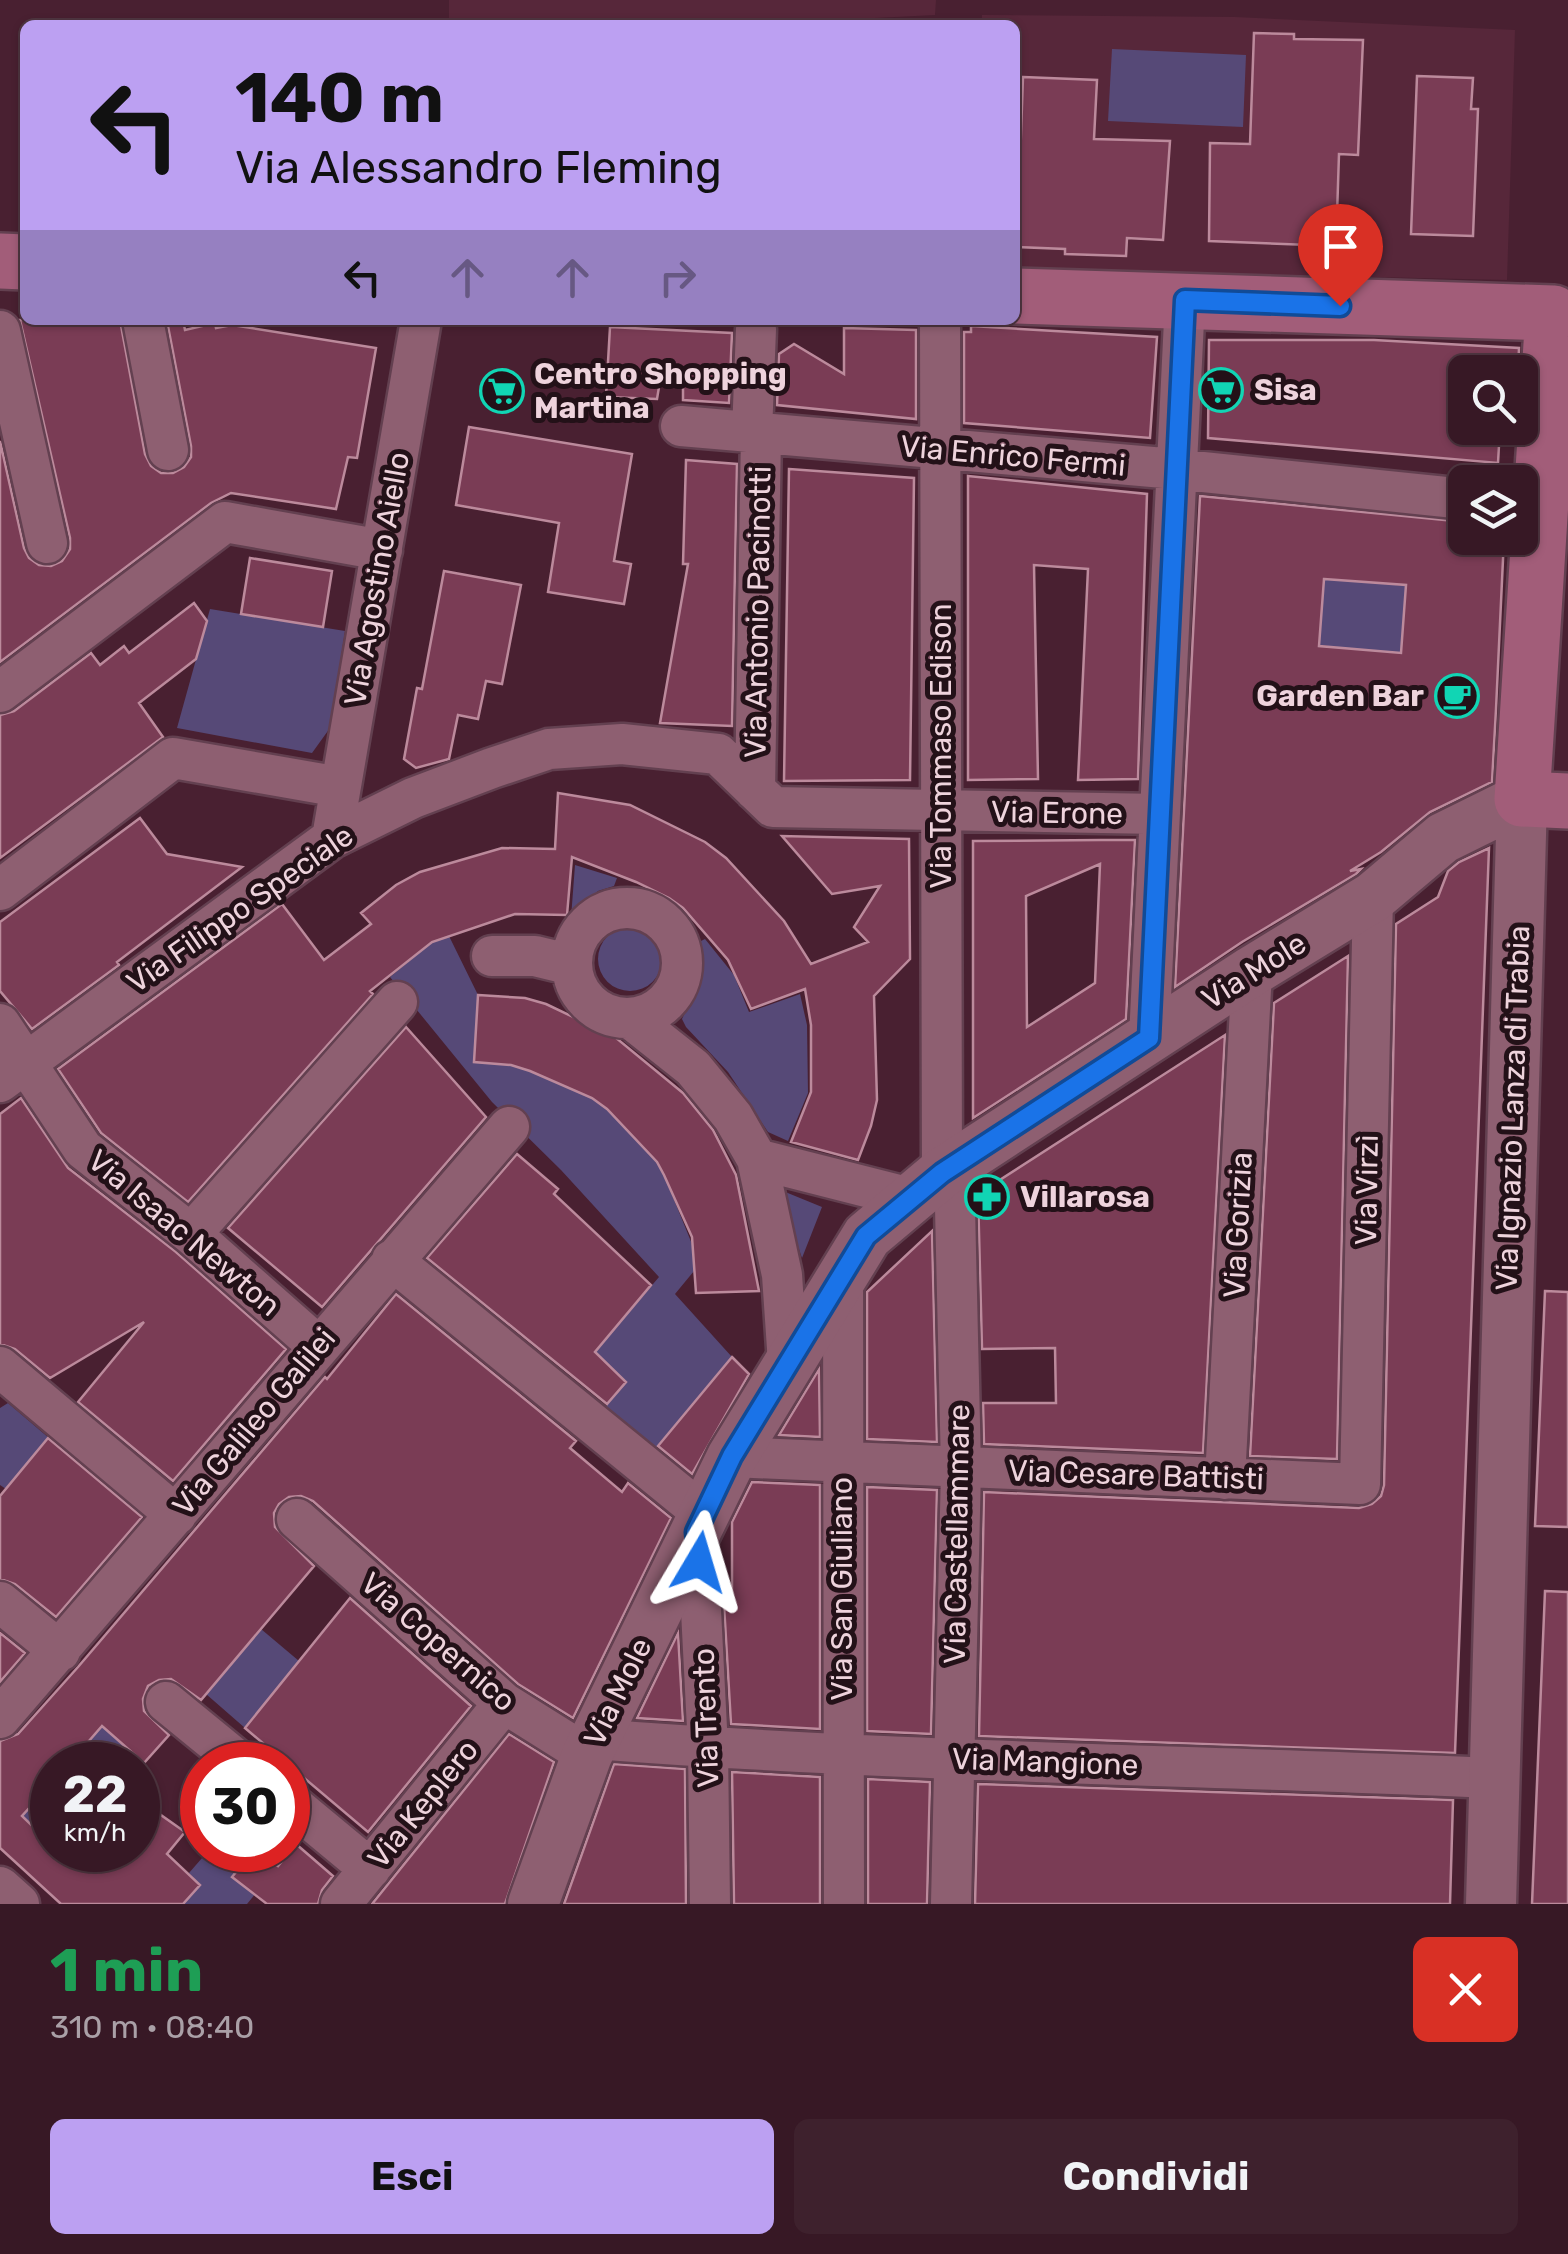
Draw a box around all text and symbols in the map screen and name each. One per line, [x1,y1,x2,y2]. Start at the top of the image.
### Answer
text: 140 m [235,57,444,140]
icon: left [70,60,200,190]
text: Via Alessandro Fleming [235,141,722,194]
pin [1298,204,1383,307]
icon: arrive [1313,219,1368,274]
icon: left [335,250,390,305]
icon: ahead [440,250,495,305]
icon: ahead [545,250,600,305]
icon: right [650,250,705,305]
map controls [1448,355,1538,555]
button: search [1448,355,1538,445]
place label: Centro Shopping Martina [534,356,787,426]
supermarket icon: Sisa [1198,367,1244,413]
supermarket icon: Centro Shopping Martina [479,368,525,414]
place label: Sisa [1254,372,1317,408]
street label: Via Enrico Fermi [899,428,1127,484]
street label: Via Agostino Aiello [337,449,417,709]
button: layers [1448,465,1538,555]
street label: Via Antonio Pacinotti [737,466,779,758]
street label: Via Tommaso Edison [923,603,959,889]
cafe icon: Garden Bar [1434,673,1480,719]
place label: Garden Bar [1256,678,1424,714]
street label: Via Erone [991,794,1123,832]
street label: Via Filippo Speciale [120,817,360,1001]
street label: Via Mole [1195,925,1313,1017]
street label: Via Ignazio Lanza di Trabia [1489,925,1537,1291]
street label: Via Virzì [1348,1134,1386,1246]
street label: Via Isaac Newton [81,1142,287,1324]
street label: Via Gorizia [1216,1151,1260,1299]
pharmacy icon: Villarosa [964,1174,1010,1220]
place label: Villarosa [1020,1179,1150,1215]
street label: Via Galileo Galilei [165,1321,343,1523]
street label: Via Castellammare [937,1404,977,1664]
street label: Via Cesare Battisti [1007,1453,1265,1497]
street label: Via San Giuliano [824,1477,860,1701]
position arrow [647,1510,751,1614]
street label: Via Copernico [353,1565,523,1719]
street label: Via Mole [576,1632,660,1752]
street label: Via Trento [686,1648,726,1788]
street label: Via Keplero [360,1732,486,1876]
street label: Via Mangione [951,1741,1139,1783]
speed limit sign: 30 [180,1742,310,1872]
text: 22 [63,1765,128,1825]
text: km/h [64,1818,126,1847]
text: 1 min [50,1935,203,2006]
button: close [1413,1937,1518,2042]
text: 310 m · 08:40 [50,2008,254,2046]
button: Esci [50,2119,774,2234]
button: Condividi [794,2119,1518,2234]

